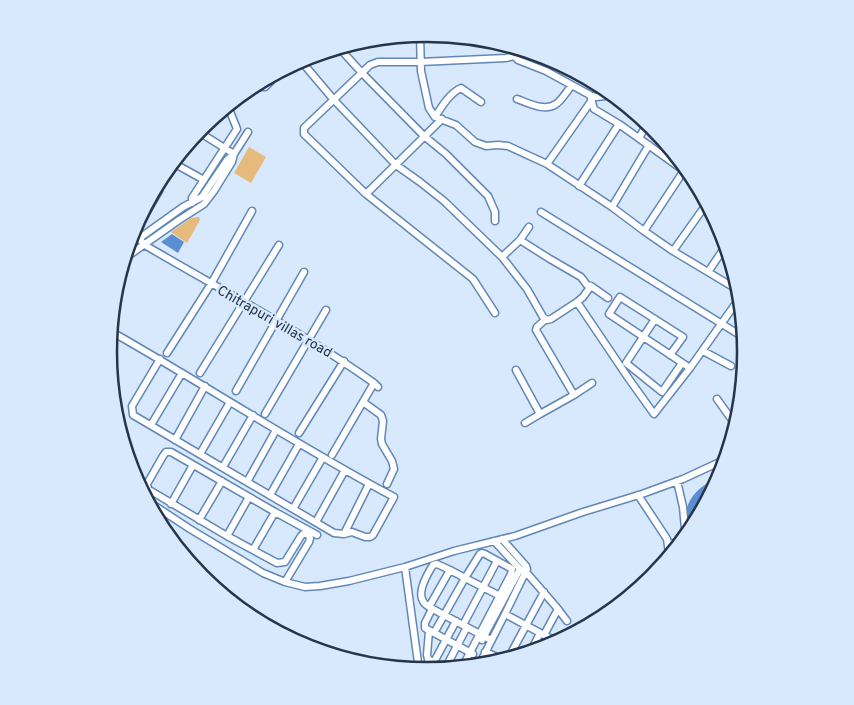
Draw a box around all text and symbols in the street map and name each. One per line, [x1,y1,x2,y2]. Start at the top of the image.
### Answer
street label: Chitrapuri villas road [214,282,335,362]

